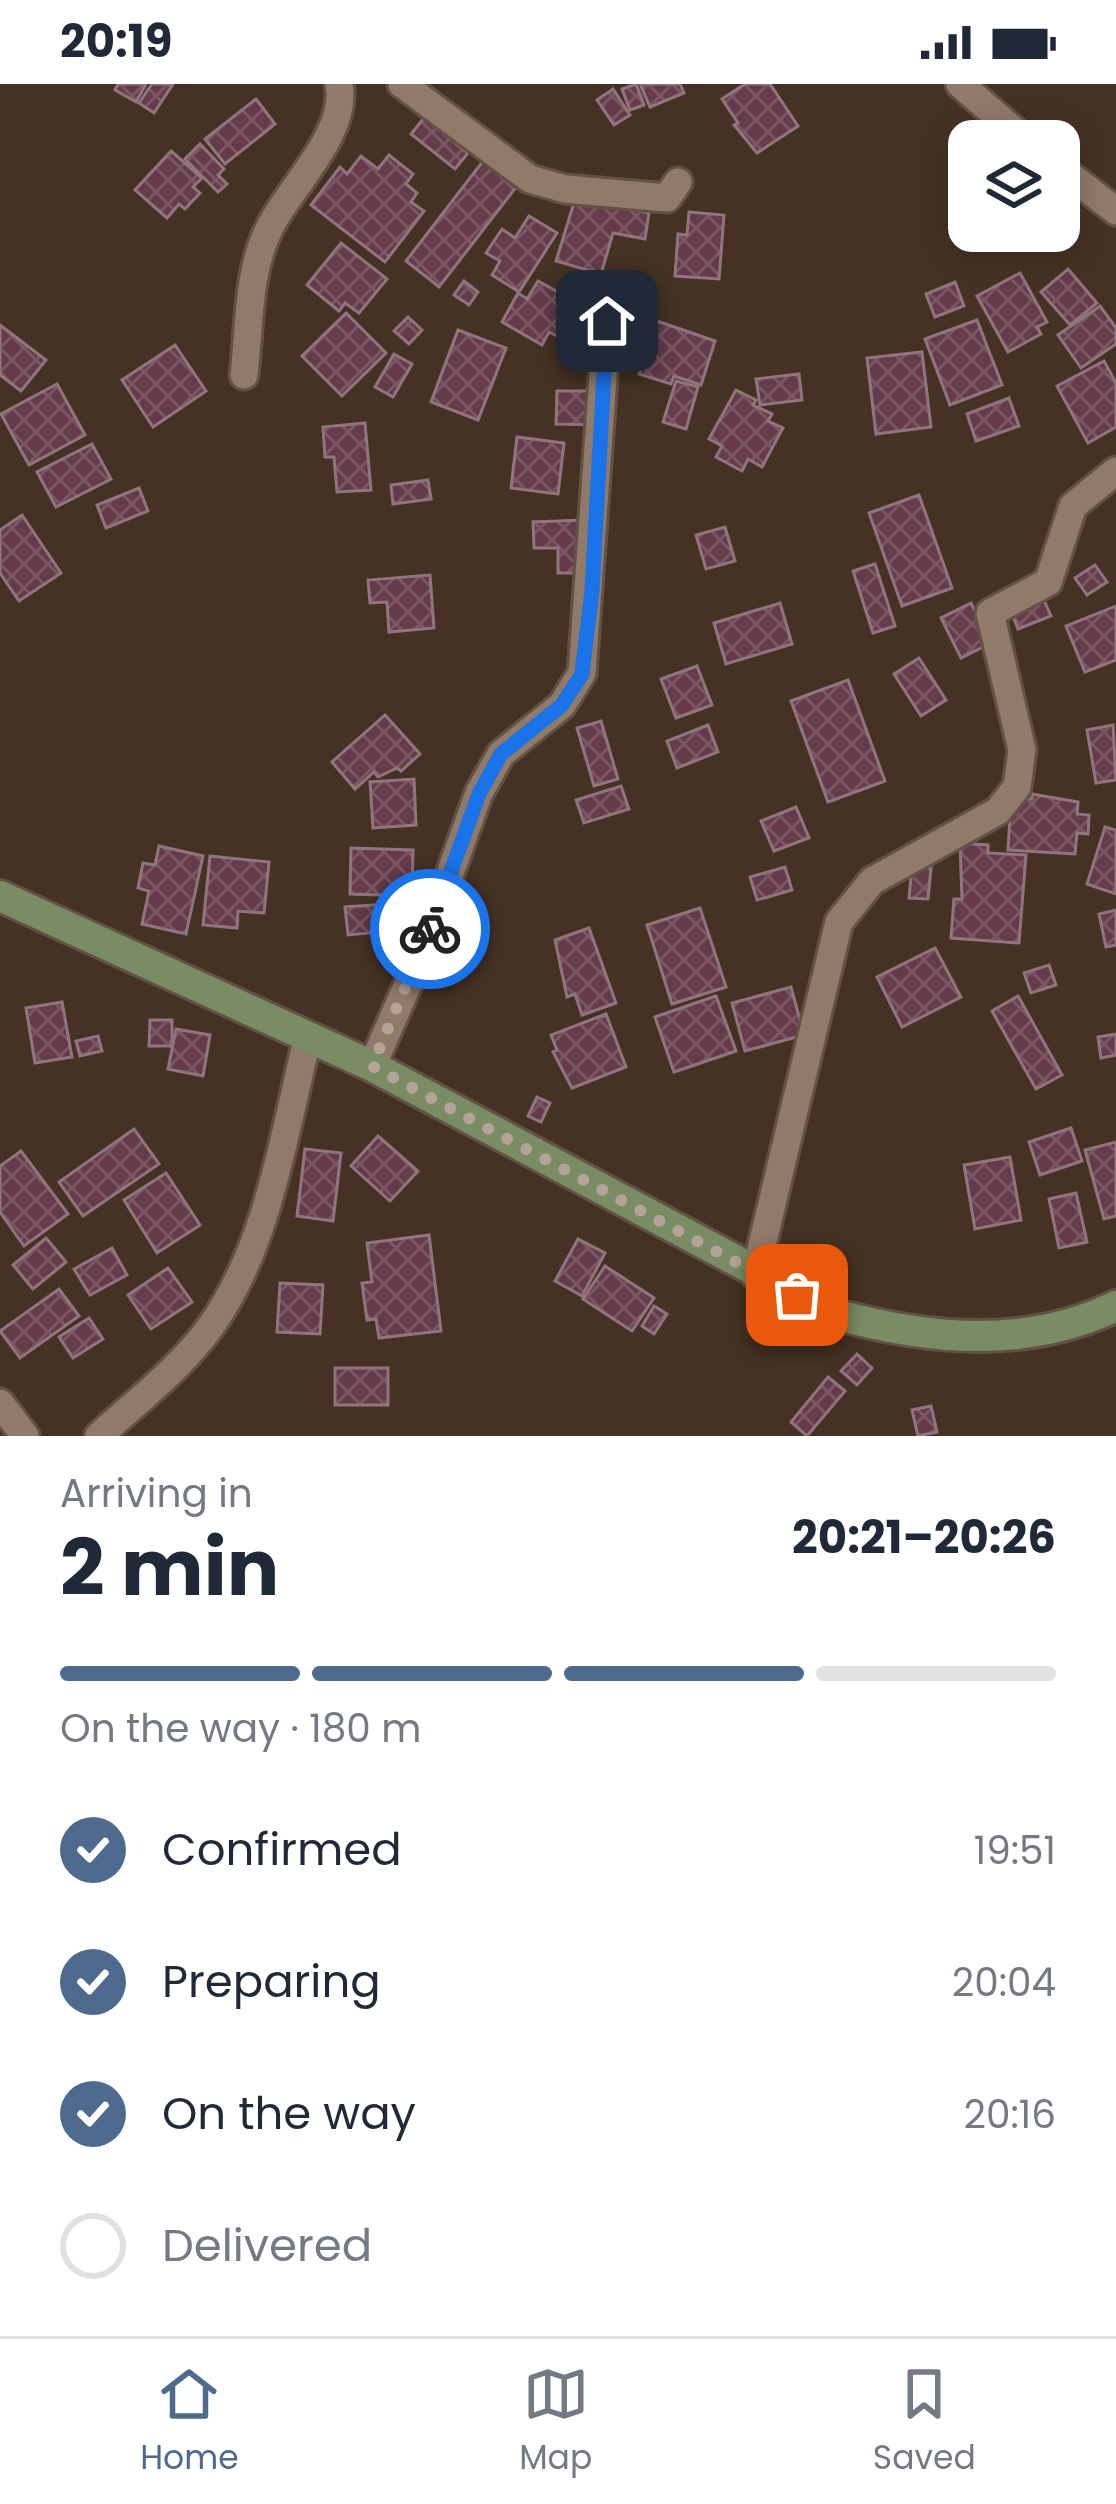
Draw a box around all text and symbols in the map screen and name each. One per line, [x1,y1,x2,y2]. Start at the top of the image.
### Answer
text: 20:19 [60,10,172,73]
map controls [948,120,1080,252]
button: layers [948,120,1080,252]
pin [556,270,658,372]
icon: home [574,288,640,354]
courier [370,869,490,989]
icon: bike [397,896,463,962]
pin [746,1244,848,1346]
icon: bag [764,1262,830,1328]
text: Arriving in [60,1466,253,1521]
text: 20:21–20:26 [792,1506,1056,1569]
text: 2 min [60,1513,279,1622]
text: On the way · 180 m [60,1701,421,1756]
icon: check [60,1817,126,1883]
text: Confirmed [162,1818,402,1881]
text: 19:51 [974,1823,1056,1878]
icon: check [60,1949,126,2015]
text: Preparing [162,1950,381,2013]
text: 20:04 [952,1955,1056,2010]
icon: check [60,2081,126,2147]
text: On the way [162,2082,416,2145]
text: 20:16 [964,2087,1056,2142]
text: Delivered [162,2214,372,2277]
tab: Home [140,2361,239,2483]
tab: Map [519,2361,592,2483]
tab: Saved [873,2361,976,2483]

